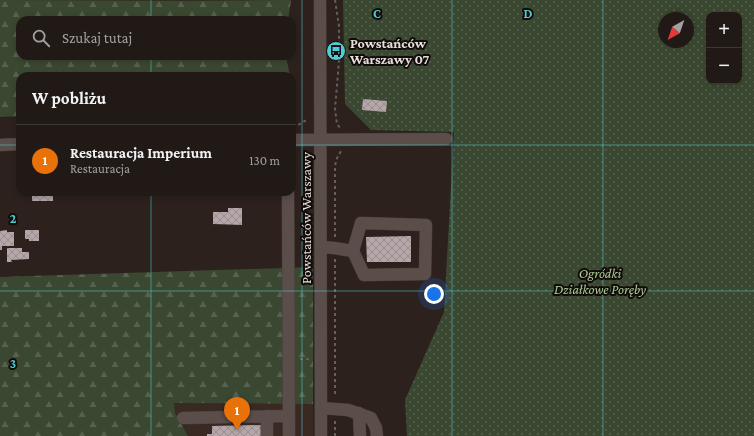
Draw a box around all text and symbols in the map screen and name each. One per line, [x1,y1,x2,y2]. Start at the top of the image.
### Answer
text: C [373,6,381,21]
text: D [524,6,533,21]
north arrow [658,12,694,48]
map controls [706,12,742,84]
button: + [706,12,742,48]
search box [16,16,296,60]
icon: search [30,27,52,49]
text: Szukaj tutaj [62,30,132,46]
place label: Powstańców Warszawy 07 [349,35,430,67]
bus stop icon: Powstańców Warszawy 07 [325,40,347,62]
button: − [706,48,742,84]
text: W pobliżu [32,89,106,108]
text: Restauracja Imperium [70,145,212,161]
street label: Powstańców Warszawy [298,152,314,284]
text: 1 [43,153,47,168]
text: 130 m [249,153,280,168]
text: Restauracja [70,161,130,176]
text: 2 [10,211,17,226]
park label: Ogródki Działkowe Poręby [554,265,646,297]
your location [424,284,444,304]
text: 3 [10,356,16,371]
pin: 1 [224,397,250,430]

